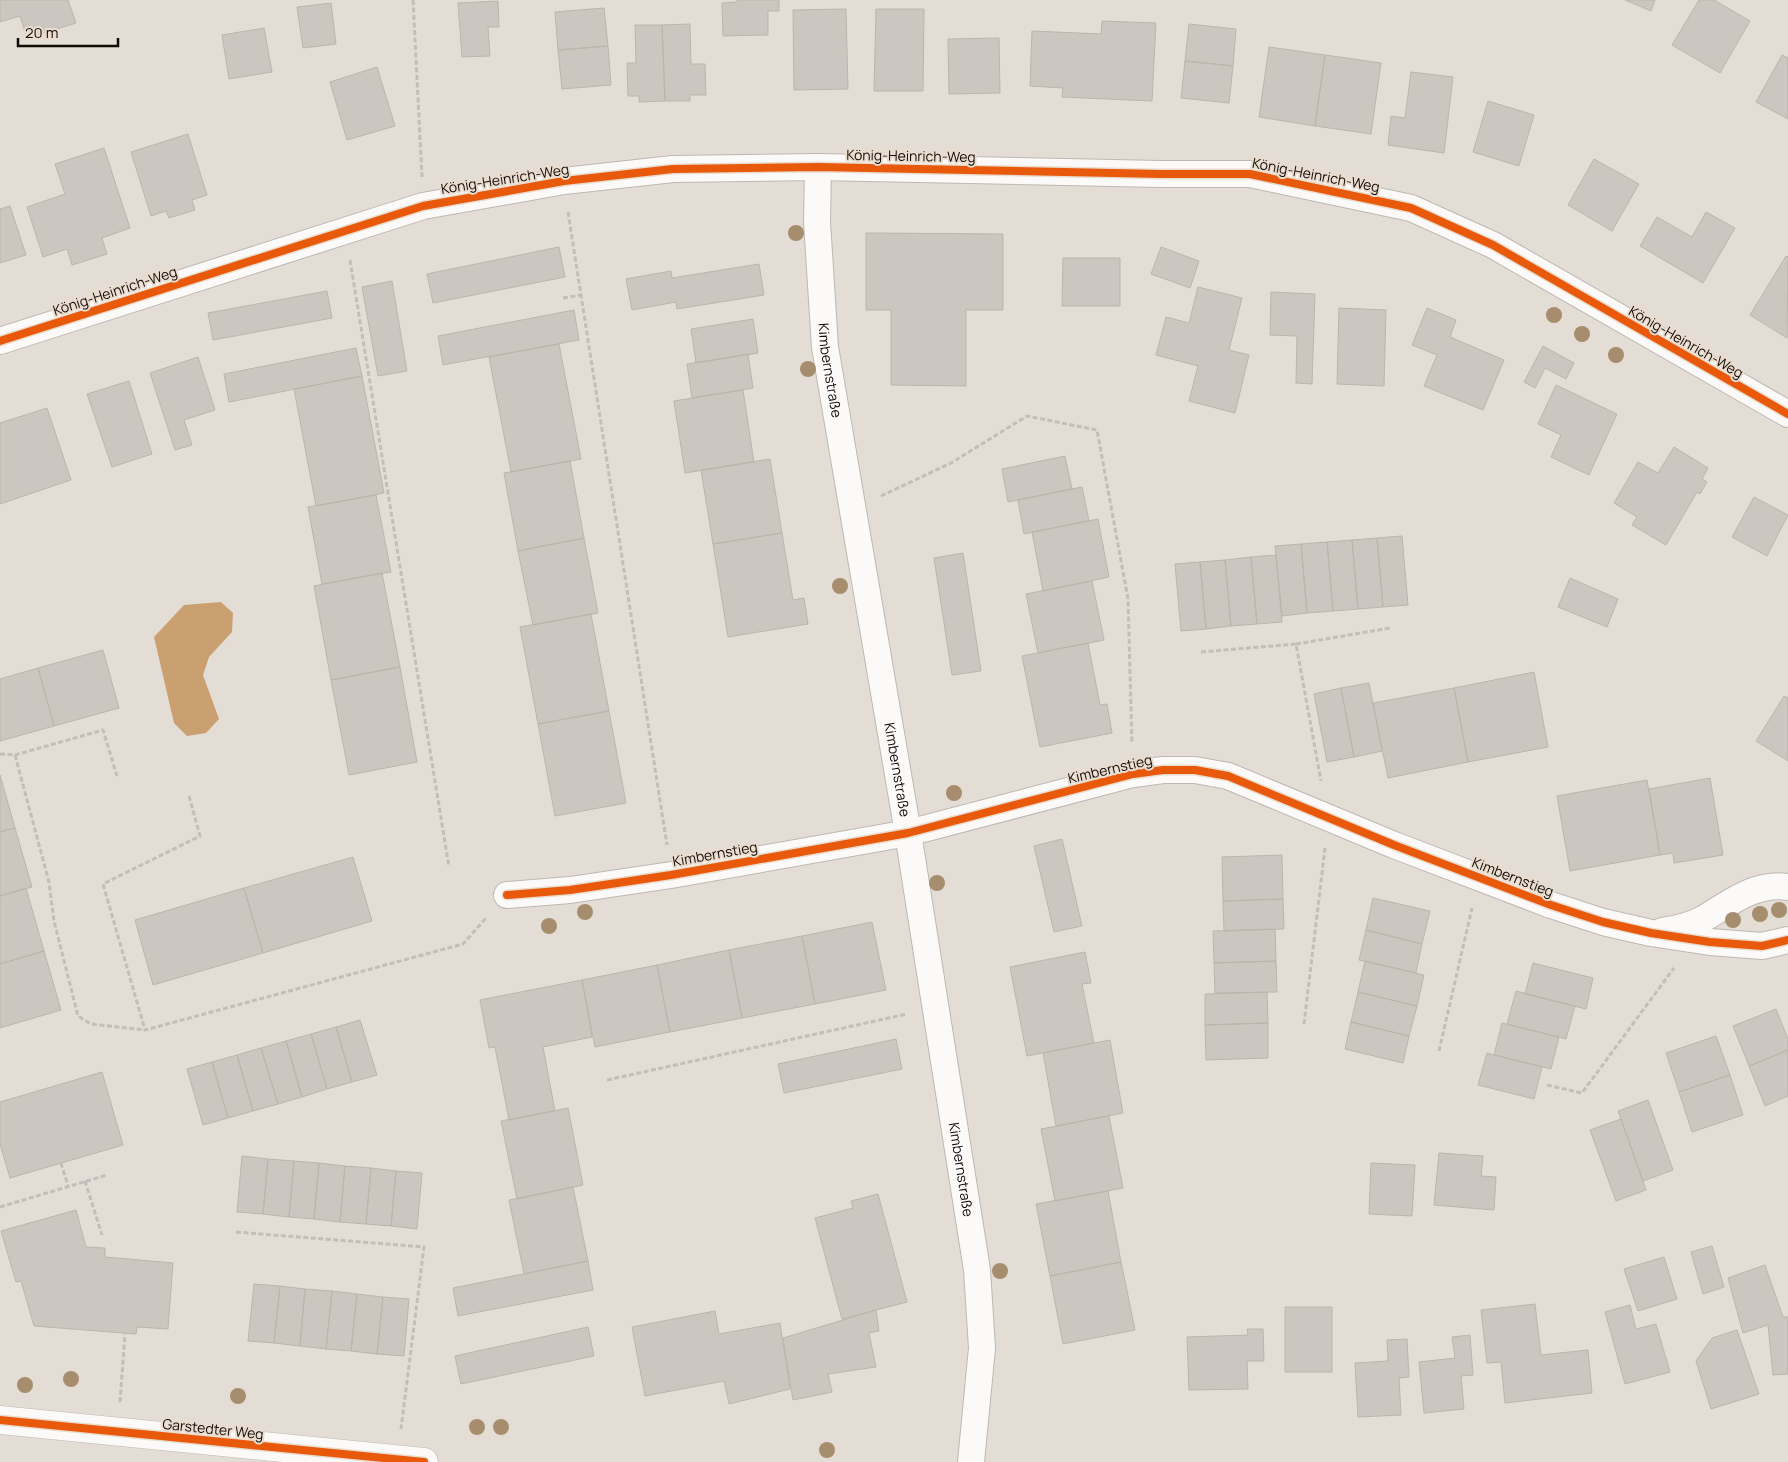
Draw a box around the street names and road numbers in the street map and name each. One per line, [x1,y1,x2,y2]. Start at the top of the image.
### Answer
street label: König-Heinrich-Weg [846,145,976,166]
street label: König-Heinrich-Weg [1251,153,1381,196]
street label: König-Heinrich-Weg [439,159,570,198]
street label: König-Heinrich-Weg [50,261,179,320]
street label: König-Heinrich-Weg [1625,301,1747,382]
street label: Kimbernstraße [814,322,847,419]
street label: Kimbernstraße [880,721,915,818]
street label: Kimbernstieg [1066,750,1154,787]
street label: Kimbernstieg [671,837,759,870]
street label: Kimbernstieg [1470,852,1557,901]
street label: Kimbernstraße [945,1121,978,1218]
street label: Garstedter Weg [162,1414,265,1443]

